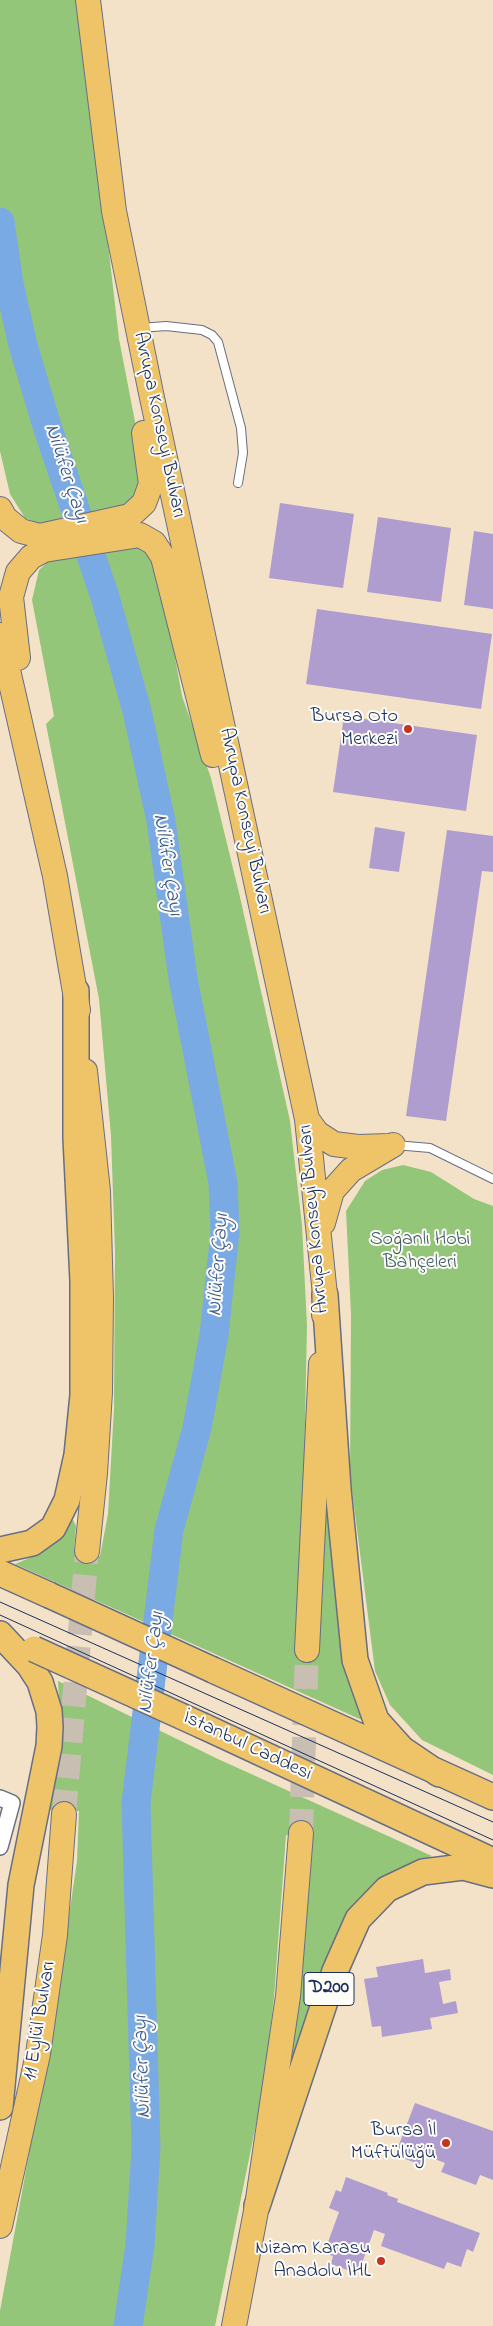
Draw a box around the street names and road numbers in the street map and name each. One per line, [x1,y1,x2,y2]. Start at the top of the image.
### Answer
street label: Avrupa Konseyi Bulvarı [127,330,189,520]
street label: Avrupa Konseyi Bulvarı [213,726,275,916]
street label: Avrupa Konseyi Bulvarı [295,1123,335,1315]
street label: İstanbul Caddesi [179,1707,315,1787]
street label: 11 Eylül Bulvarı [20,1960,62,2082]
road number: D200 [304,1972,354,2006]

